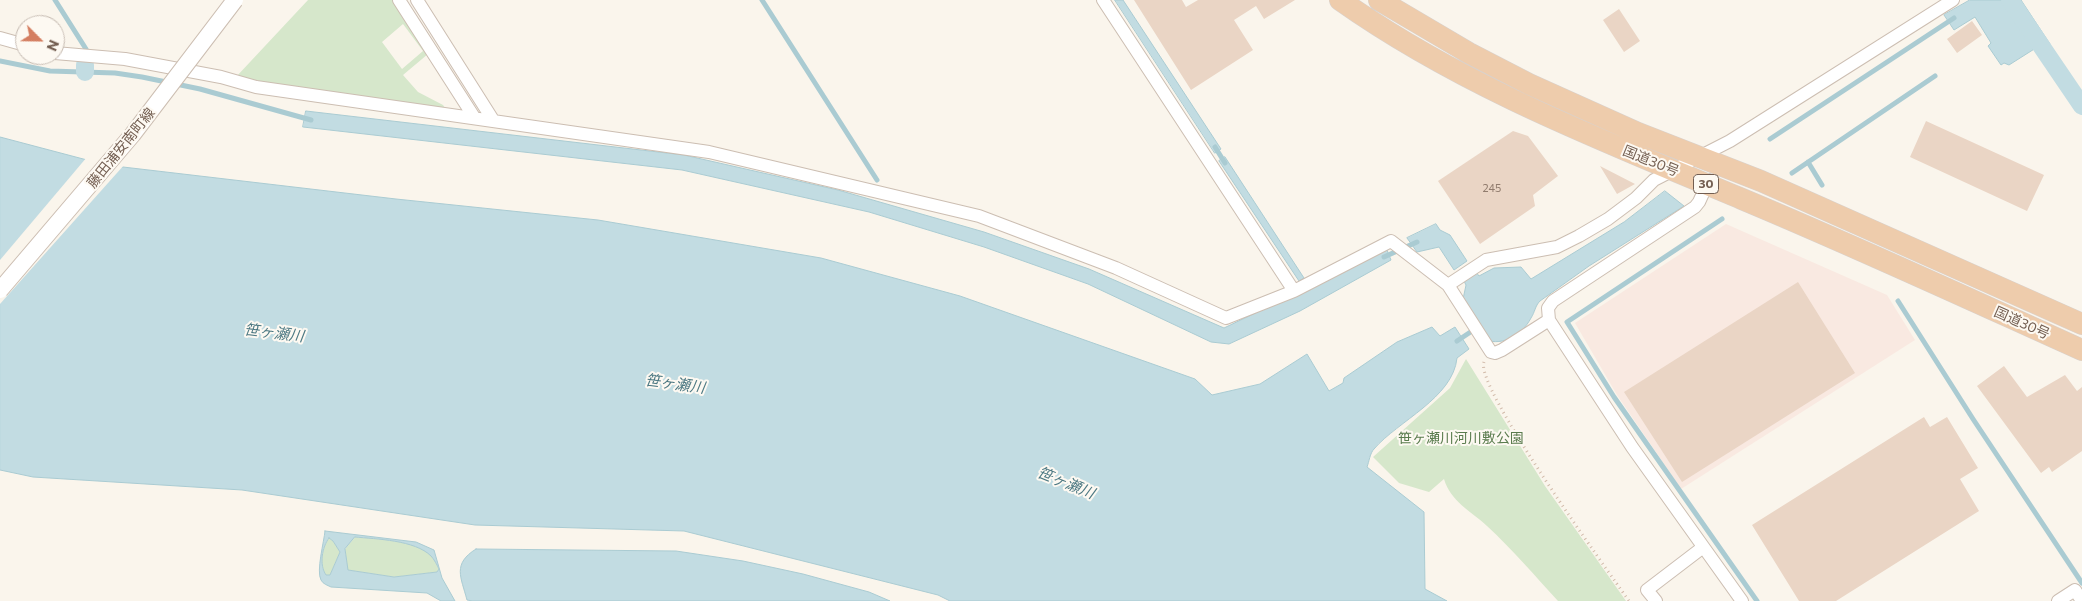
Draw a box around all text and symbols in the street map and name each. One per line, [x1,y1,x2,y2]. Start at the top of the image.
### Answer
north arrow [15,15,65,65]
text: N [43,38,63,54]
street label: 藤田浦安南町線 [84,105,158,191]
street label: 国道30号 [1620,142,1682,180]
road number: 30 [1694,174,1718,193]
house number: 245 [1483,181,1501,195]
street label: 国道30号 [1992,303,2052,343]
water label: 笹ヶ瀬川 [243,320,305,346]
water label: 笹ヶ瀬川 [644,371,706,397]
park label: 笹ヶ瀬川河川敷公園 [1398,430,1524,446]
water label: 笹ヶ瀬川 [1035,463,1097,503]

